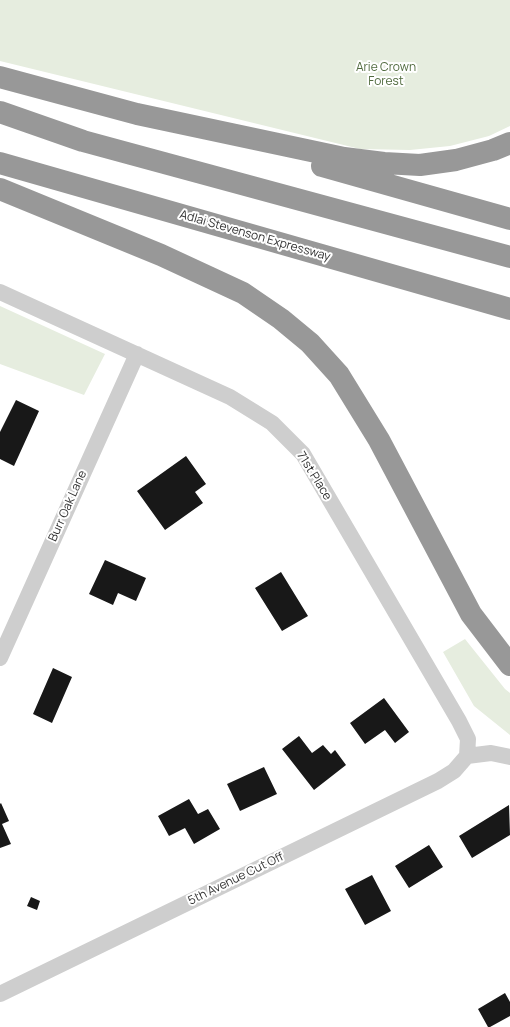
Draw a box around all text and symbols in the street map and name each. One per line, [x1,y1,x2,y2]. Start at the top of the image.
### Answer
park label: Arie Crown Forest [356,61,416,89]
street label: Adlai Stevenson Expressway [178,208,332,264]
street label: 71st Place [293,449,335,503]
street label: Burr Oak Lane [46,468,90,544]
street label: 5th Avenue Cut Off [186,850,286,908]

